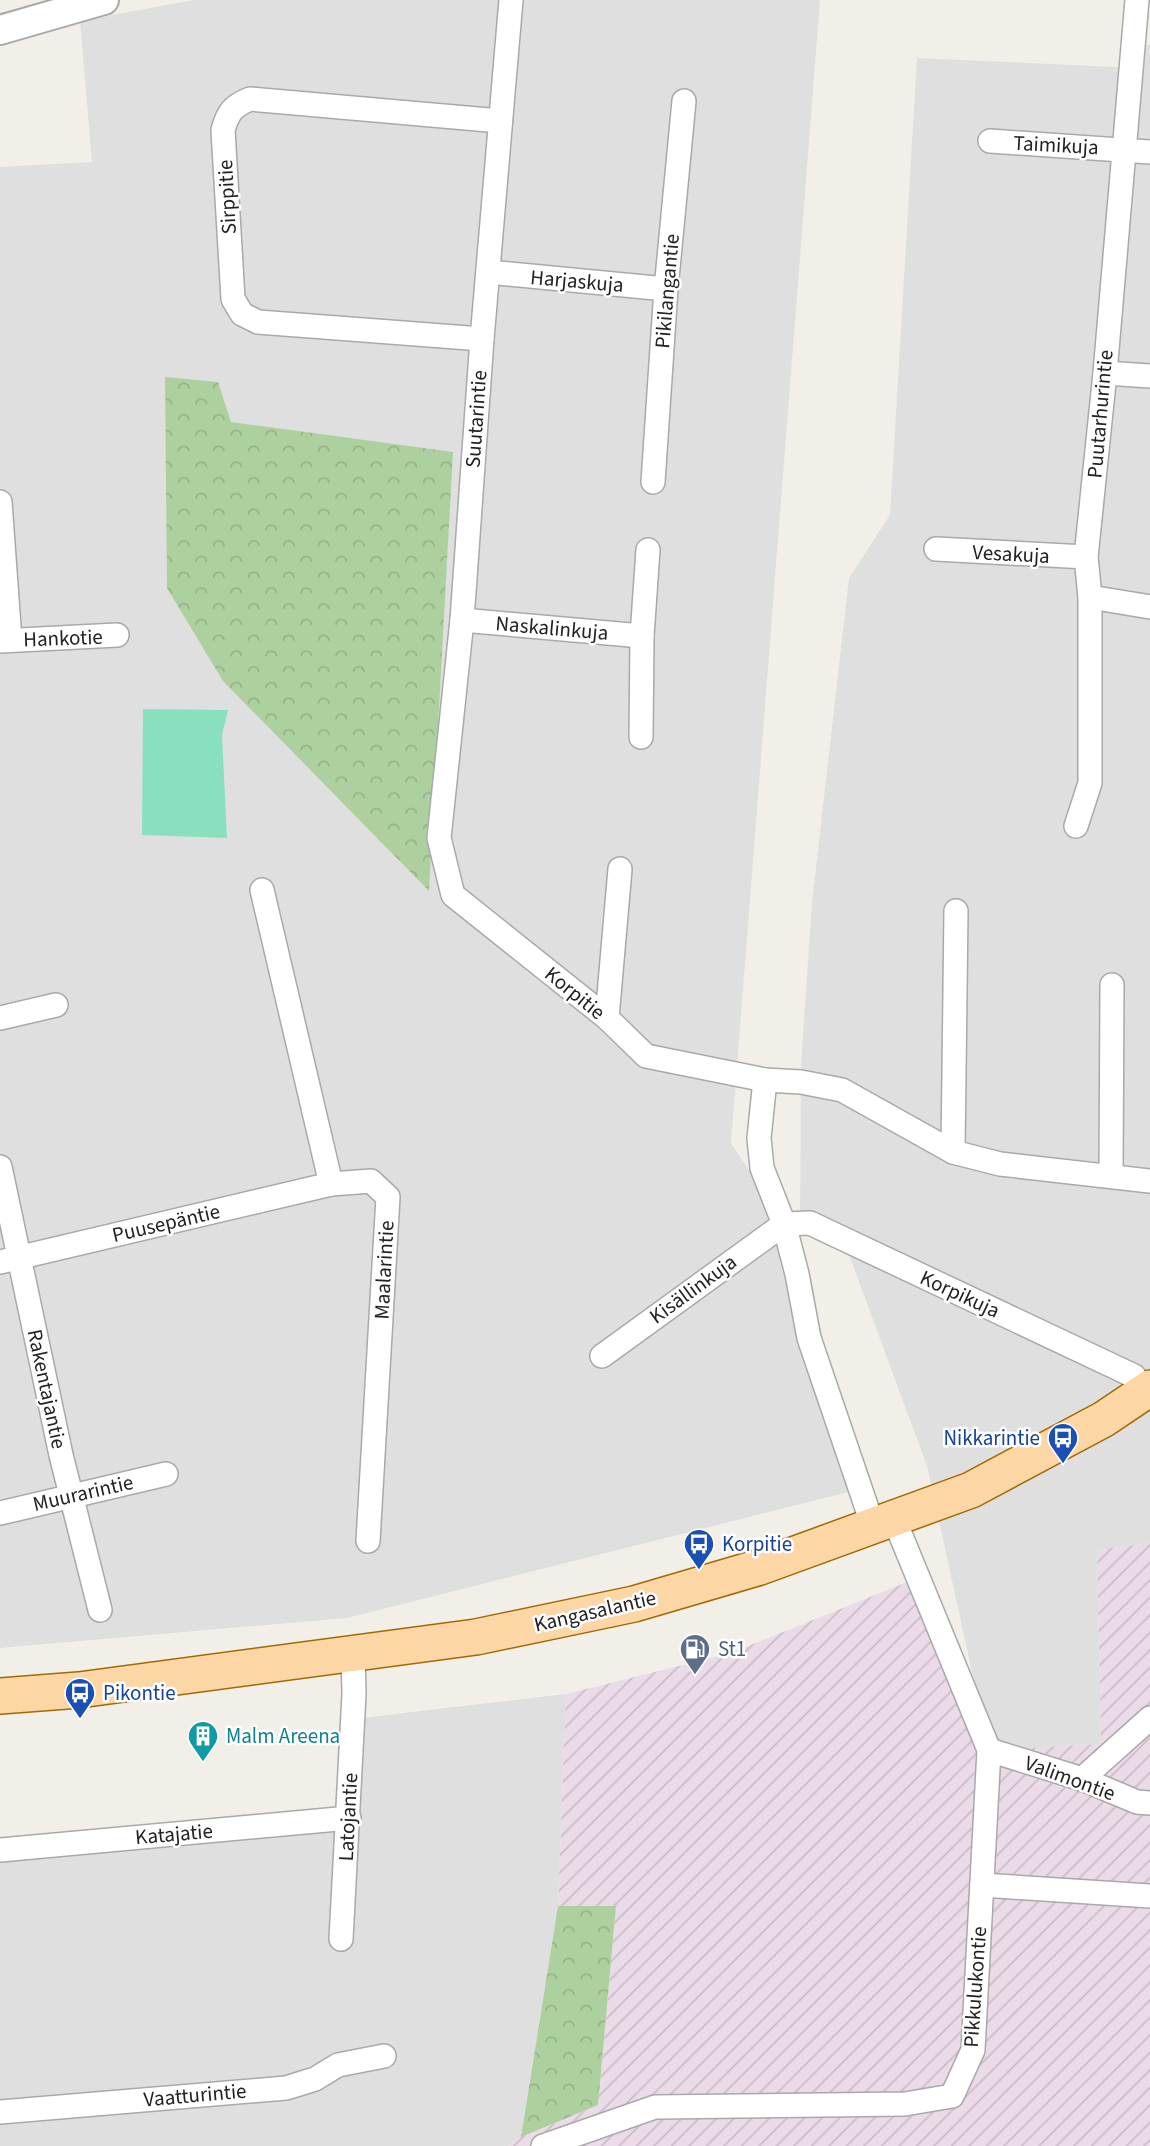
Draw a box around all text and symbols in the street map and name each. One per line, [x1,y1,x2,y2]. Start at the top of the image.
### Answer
street label: Taimikuja [1013,128,1099,162]
street label: Sirppitie [210,159,244,235]
street label: Pikilangantie [647,232,687,350]
street label: Harjaskuja [529,262,625,300]
street label: Puutarhurintie [1079,349,1121,479]
street label: Suutarintie [458,369,494,469]
street label: Vesakuja [971,537,1051,571]
street label: Naskalinkuja [494,608,610,648]
street label: Hankotie [23,622,103,654]
street label: Korpitie [538,959,612,1027]
street label: Puusepäntie [109,1196,223,1250]
street label: Maalarintie [366,1220,402,1320]
street label: Kisällinkuja [643,1247,743,1331]
street label: Korpikuja [915,1262,1005,1326]
street label: Rakentajantie [20,1326,74,1452]
bus stop icon: Nikkarintie [1046,1421,1080,1465]
place label: Nikkarintie [943,1423,1040,1453]
street label: Muurarintie [30,1467,136,1519]
bus stop icon: Korpitie [682,1527,716,1571]
place label: Korpitie [722,1529,792,1559]
street label: Kangasalantie [531,1582,659,1640]
fuel station icon: St1 [678,1632,712,1676]
place label: St1 [718,1634,746,1664]
bus stop icon: Pikontie [63,1676,97,1720]
place label: Pikontie [103,1678,176,1708]
building icon: Malm Areena [186,1719,220,1763]
place label: Malm Areena [226,1721,340,1751]
street label: Valimontie [1021,1748,1119,1808]
street label: Latojantie [331,1772,365,1862]
street label: Katajatie [134,1816,214,1852]
street label: Pikkulukontie [956,1925,994,2049]
street label: Vaatturintie [142,2076,248,2114]

